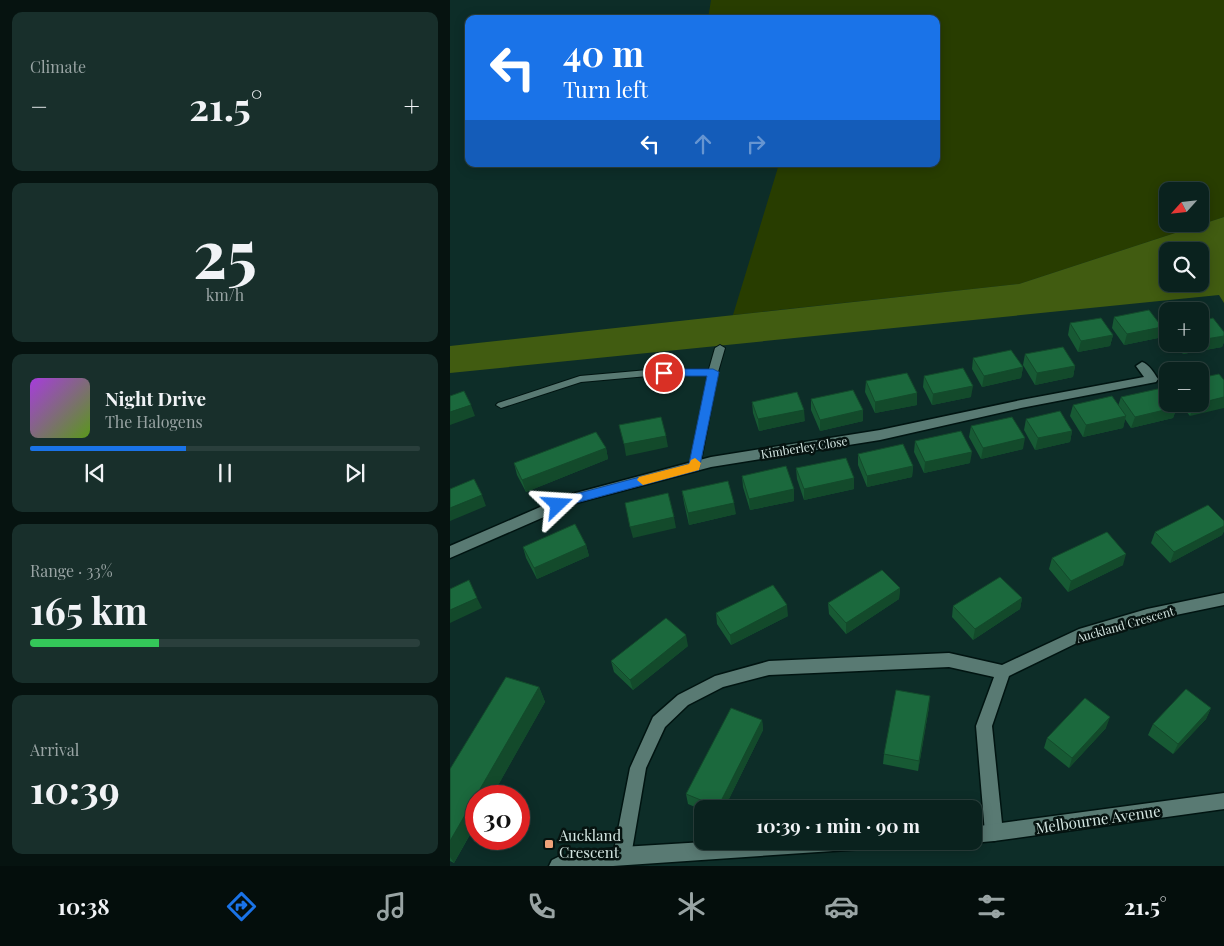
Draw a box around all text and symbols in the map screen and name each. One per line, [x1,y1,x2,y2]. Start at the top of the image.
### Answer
text: 40 m [563,29,644,76]
icon: left [480,35,545,100]
text: Climate [30,56,86,77]
text: Turn left [563,74,648,104]
text: 21.5° [189,80,262,131]
text: − [30,87,48,124]
text: + [404,87,420,124]
icon: left [636,130,664,158]
icon: ahead [689,130,717,158]
icon: right [742,130,770,158]
north arrow [1159,182,1209,232]
map controls [1159,182,1209,412]
text: 25 [193,208,257,294]
button: search [1159,242,1209,292]
text: km/h [206,284,244,305]
button: + [1159,302,1209,352]
pin [643,352,685,394]
icon: arrive [650,359,678,387]
button: − [1159,362,1209,412]
text: Night Drive [105,385,206,411]
text: The Halogens [105,411,203,432]
street label: Kimberley Close [760,432,848,462]
icon: previous [81,459,109,487]
icon: pause [211,459,239,487]
icon: next [341,459,369,487]
position arrow [531,478,583,530]
text: Range · 33% [30,560,113,581]
text: 165 km [30,584,148,635]
street label: Auckland Crescent [1073,602,1176,646]
text: Arrival [30,739,79,760]
text: 10:39 [30,763,120,814]
speed limit sign: 30 [465,785,530,850]
street label: Melbourne Avenue [1034,800,1162,838]
text: 10:39 · 1 min · 90 m [756,812,920,838]
place label: Auckland Crescent [558,825,622,862]
marker: Auckland Crescent [543,838,555,850]
icon: directions [224,889,259,924]
icon: music [374,889,409,924]
icon: phone [524,889,559,924]
icon: climate [674,889,709,924]
icon: car [824,889,859,924]
icon: filters [974,889,1009,924]
text: 10:38 [57,891,110,921]
text: 21.5° [1124,891,1167,921]

